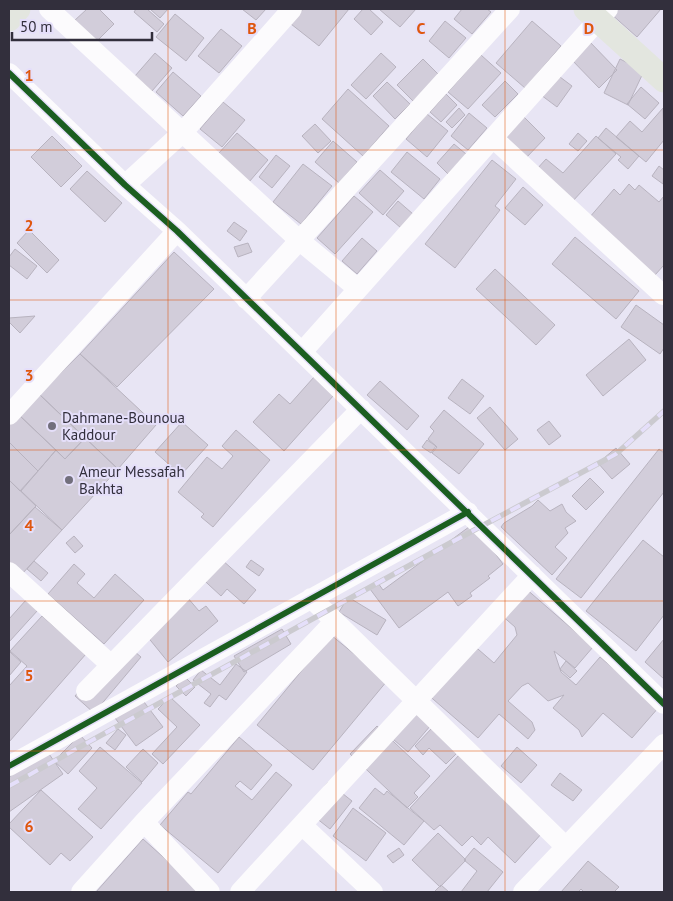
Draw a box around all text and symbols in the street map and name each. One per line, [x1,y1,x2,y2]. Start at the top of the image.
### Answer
scale bar [12,10,152,42]
text: 50 m [20,17,53,36]
text: B [247,18,257,38]
text: C [417,18,426,38]
text: D [584,18,594,38]
text: 1 [24,65,34,85]
text: 2 [24,215,34,235]
text: 3 [24,365,34,385]
place label: Dahmane-Bounoua Kaddour [62,408,185,444]
marker: Dahmane-Bounoua Kaddour [46,420,58,432]
place label: Ameur Messafah Bakhta [79,462,185,498]
marker: Ameur Messafah Bakhta [63,474,75,486]
text: 4 [24,515,34,535]
text: 5 [24,665,34,685]
text: 6 [24,816,34,836]

